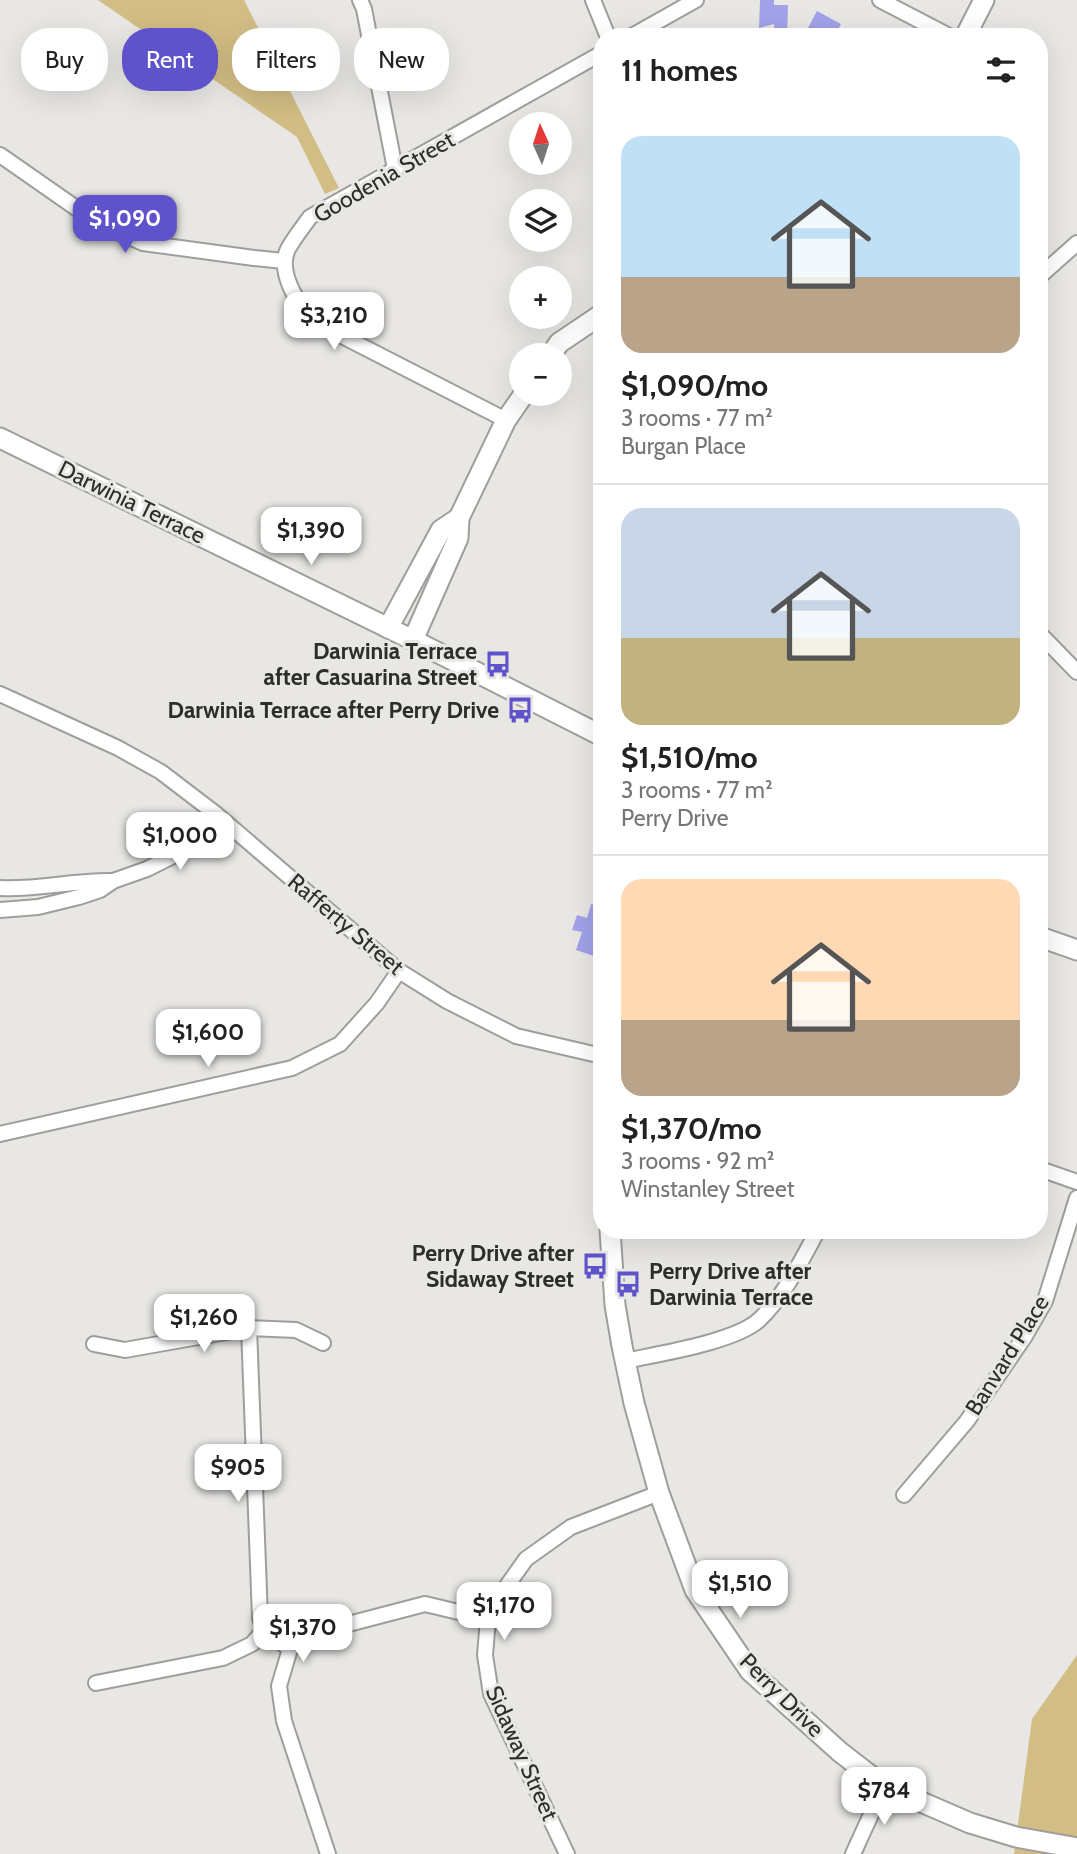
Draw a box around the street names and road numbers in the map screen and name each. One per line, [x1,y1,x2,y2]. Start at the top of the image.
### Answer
street label: Goodenia Street [308,125,460,229]
street label: Darwinia Terrace [54,454,210,550]
street label: Rafferty Street [282,868,410,981]
street label: Banvard Place [959,1290,1055,1420]
street label: Perry Drive [734,1647,830,1743]
street label: Sidaway Street [480,1681,564,1825]

